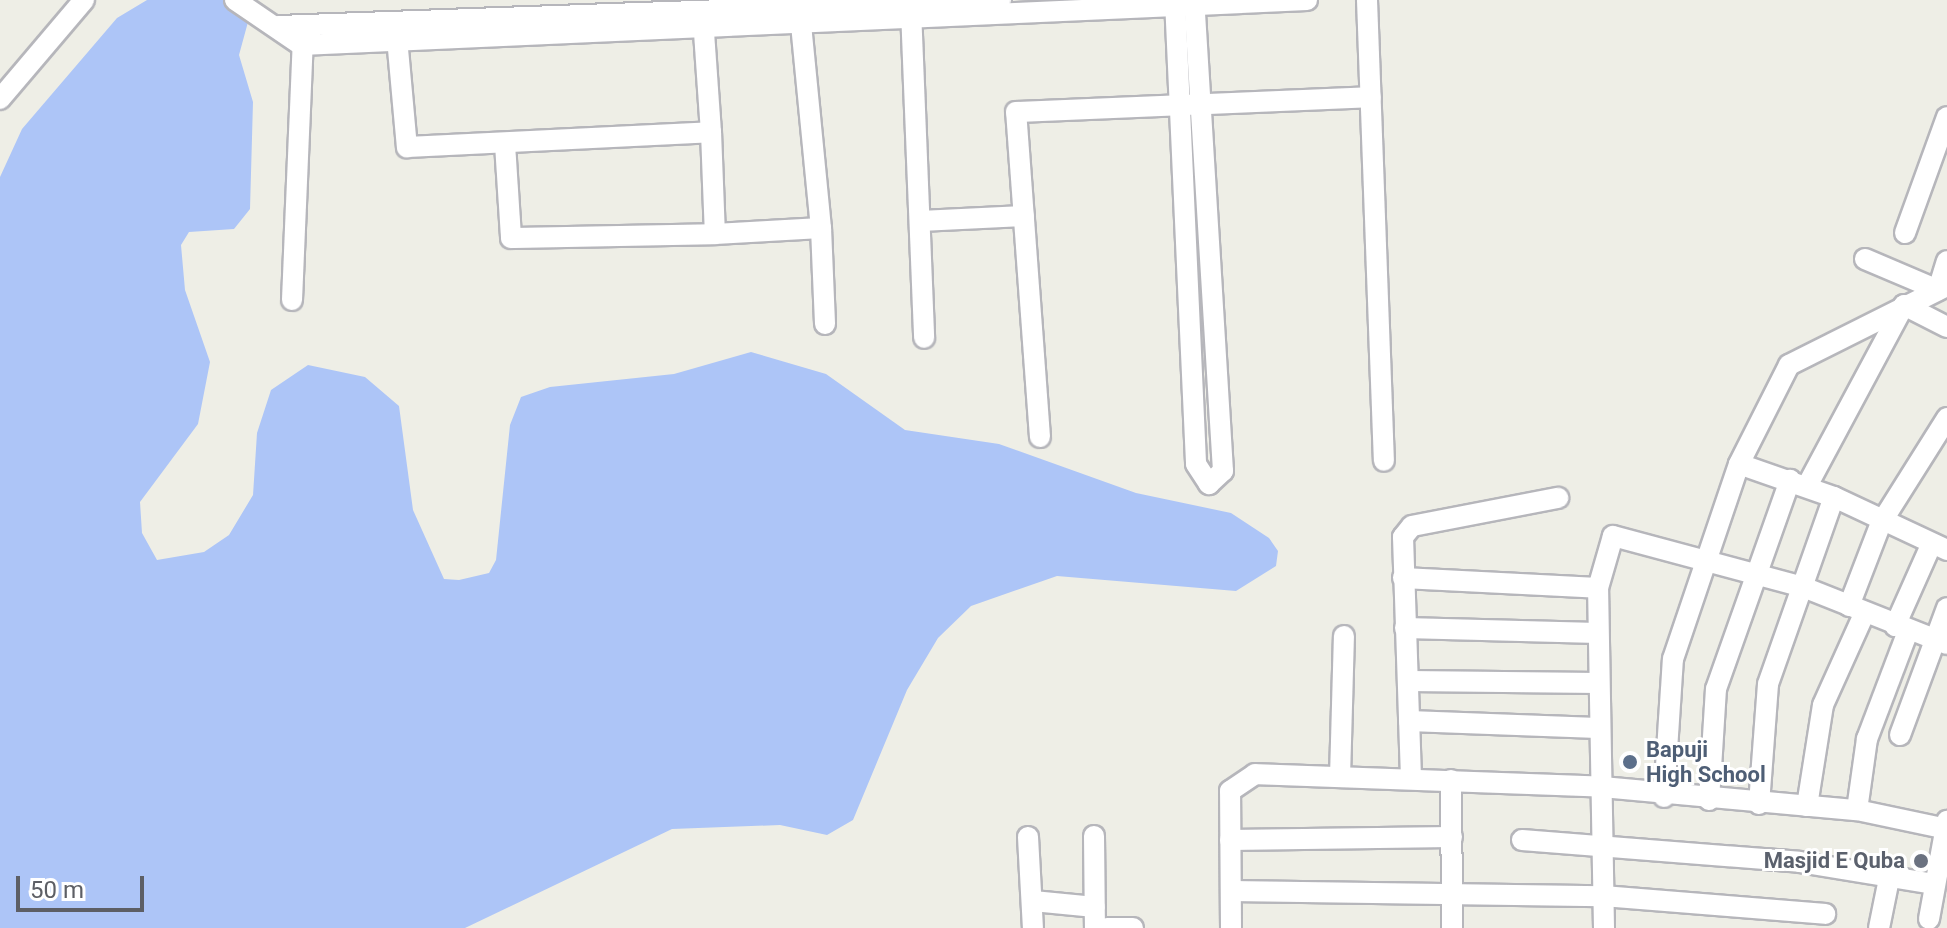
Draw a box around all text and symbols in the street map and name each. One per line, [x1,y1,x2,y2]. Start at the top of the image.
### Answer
place label: Bapuji High School [1646,736,1766,788]
marker: Bapuji High School [1621,753,1639,771]
place label: Masjid E Quba [1764,848,1905,874]
marker: Masjid E Quba [1912,852,1930,870]
scale bar [20,860,148,910]
text: 50 m [30,876,84,904]

